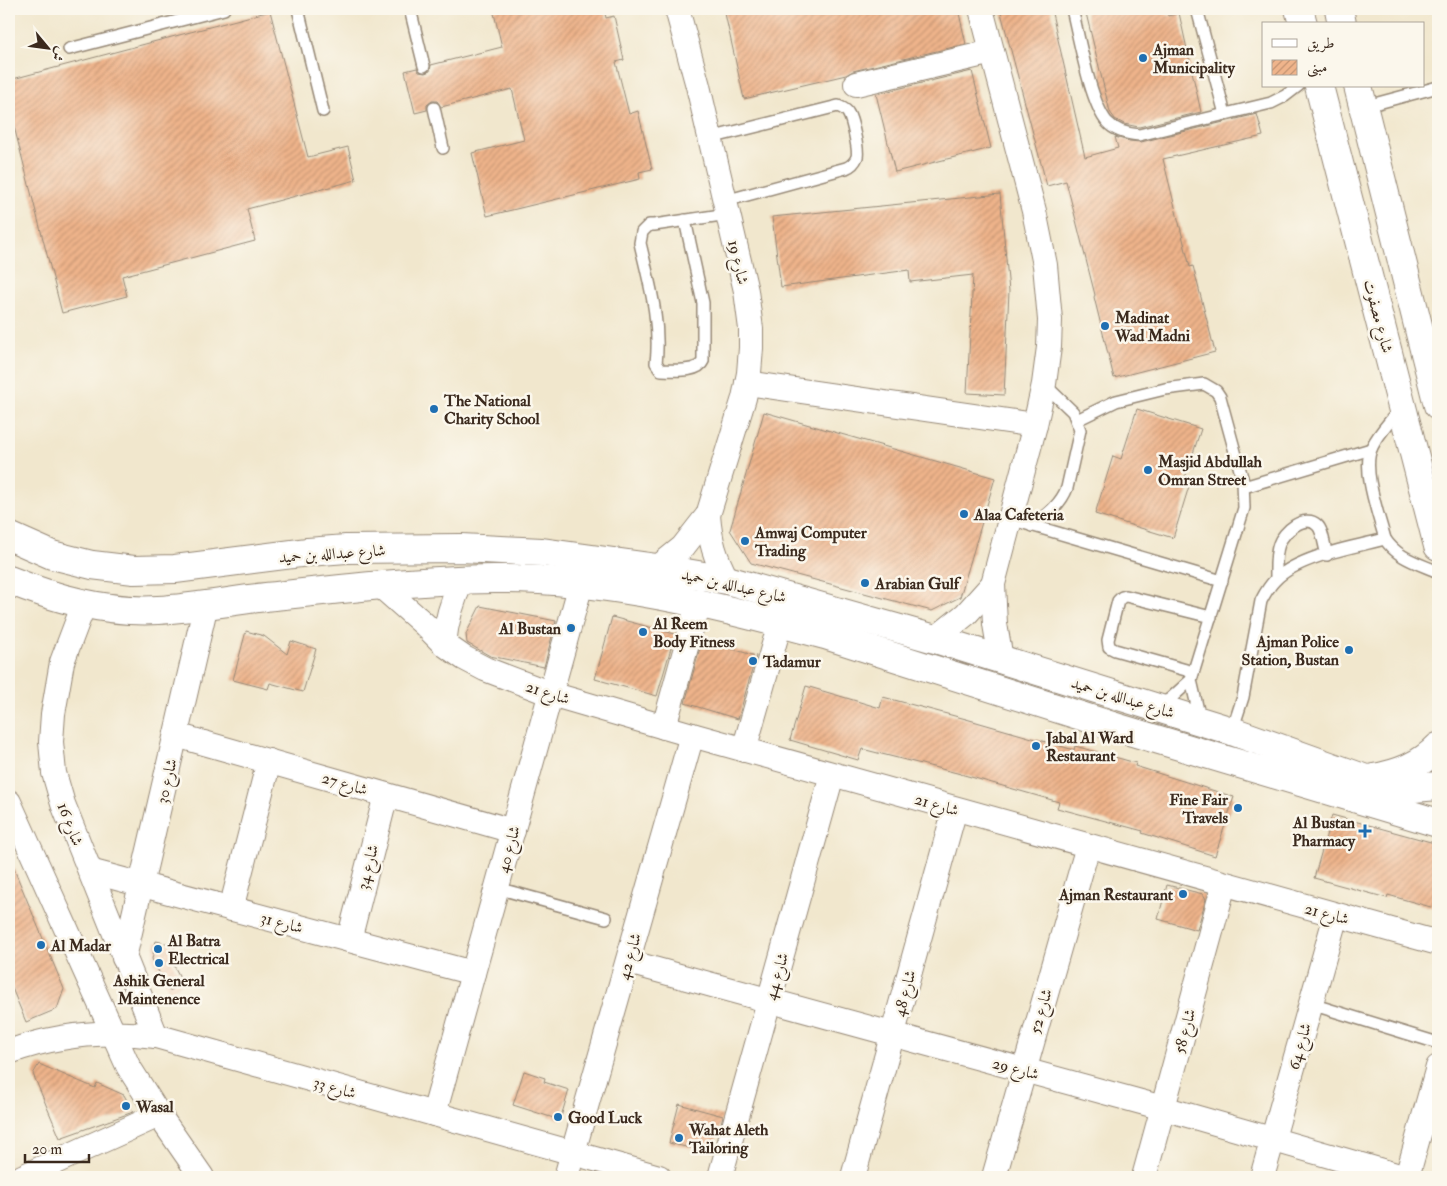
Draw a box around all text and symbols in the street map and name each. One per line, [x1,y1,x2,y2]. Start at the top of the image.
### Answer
north arrow [22,22,72,72]
legend [1262,22,1424,88]
text: طريق [1307,34,1334,53]
place label: Ajman Municipality [1152,40,1236,79]
text: ش [48,44,70,64]
marker: Ajman Municipality [1137,52,1149,64]
text: مبنى [1307,58,1327,78]
street label: شارع 19 [720,238,753,287]
street label: شارع مصفوت [1356,277,1397,356]
place label: Madinat Wad Madni [1114,308,1191,346]
marker: Madinat Wad Madni [1099,320,1111,332]
place label: The National Charity School [443,391,540,430]
marker: The National Charity School [428,403,440,415]
place label: Masjid Abdullah Omran Street [1157,452,1263,490]
marker: Masjid Abdullah Omran Street [1142,464,1154,476]
place label: Alaa Cafeteria [973,505,1064,525]
marker: Alaa Cafeteria [958,508,970,520]
place label: Amwaj Computer Trading [754,523,868,562]
marker: Amwaj Computer Trading [739,535,751,547]
street label: شارع عبدالله بن حميد [278,540,386,571]
street label: شارع عبدالله بن حميد [679,564,788,611]
place label: Arabian Gulf [874,574,962,594]
marker: Arabian Gulf [859,577,871,589]
place label: Al Reem Body Fitness [652,614,735,653]
place label: Al Bustan [498,619,562,639]
marker: Al Bustan [565,622,577,634]
marker: Al Reem Body Fitness [637,626,649,638]
place label: Ajman Police Station, Bustan [1242,632,1340,670]
marker: Ajman Police Station, Bustan [1343,644,1355,656]
place label: Tadamur [762,652,822,672]
marker: Tadamur [747,655,759,667]
street label: شارع عبدالله بن حميد [1068,673,1177,726]
street label: شارع 21 [522,676,572,712]
place label: Jabal Al Ward Restaurant [1045,728,1134,766]
marker: Jabal Al Ward Restaurant [1030,740,1042,752]
street label: شارع 30 [152,757,185,806]
street label: شارع 27 [319,768,370,803]
street label: شارع 21 [912,789,961,824]
place label: Fine Fair Travels [1169,790,1229,828]
street label: شارع 16 [50,800,87,850]
marker: Fine Fair Travels [1232,802,1244,814]
place label: Al Bustan Pharmacy [1292,813,1356,852]
street label: شارع 40 [493,823,528,876]
marker: Al Bustan Pharmacy [1359,825,1371,837]
street label: شارع 34 [353,843,386,893]
place label: Ajman Restaurant [1058,885,1174,905]
marker: Ajman Restaurant [1177,888,1189,900]
street label: شارع 21 [1302,898,1351,932]
street label: شارع 31 [258,908,305,941]
place label: Al Batra Electrical [167,931,230,969]
street label: شارع 42 [614,931,649,983]
place label: Al Madar [50,936,112,956]
marker: Al Madar [35,939,47,951]
marker: Al Batra Electrical [152,943,164,955]
street label: شارع 44 [761,950,796,1003]
marker: Ashik General Maintenence [153,957,165,969]
street label: شارع 48 [889,968,924,1019]
place label: Ashik General Maintenence [113,971,205,1009]
street label: شارع 52 [1025,986,1060,1037]
street label: شارع 58 [1169,1007,1203,1057]
street label: شارع 64 [1284,1021,1319,1073]
street label: شارع 29 [989,1053,1041,1088]
street label: شارع 33 [310,1072,358,1106]
place label: Wasal [135,1097,175,1117]
marker: Wasal [120,1100,132,1112]
place label: Good Luck [568,1108,642,1128]
marker: Good Luck [552,1111,564,1123]
place label: Wahat Aleth Tailoring [688,1120,769,1159]
scale bar [25,1131,89,1163]
marker: Wahat Aleth Tailoring [673,1132,685,1144]
text: 20 m [32,1140,62,1159]

